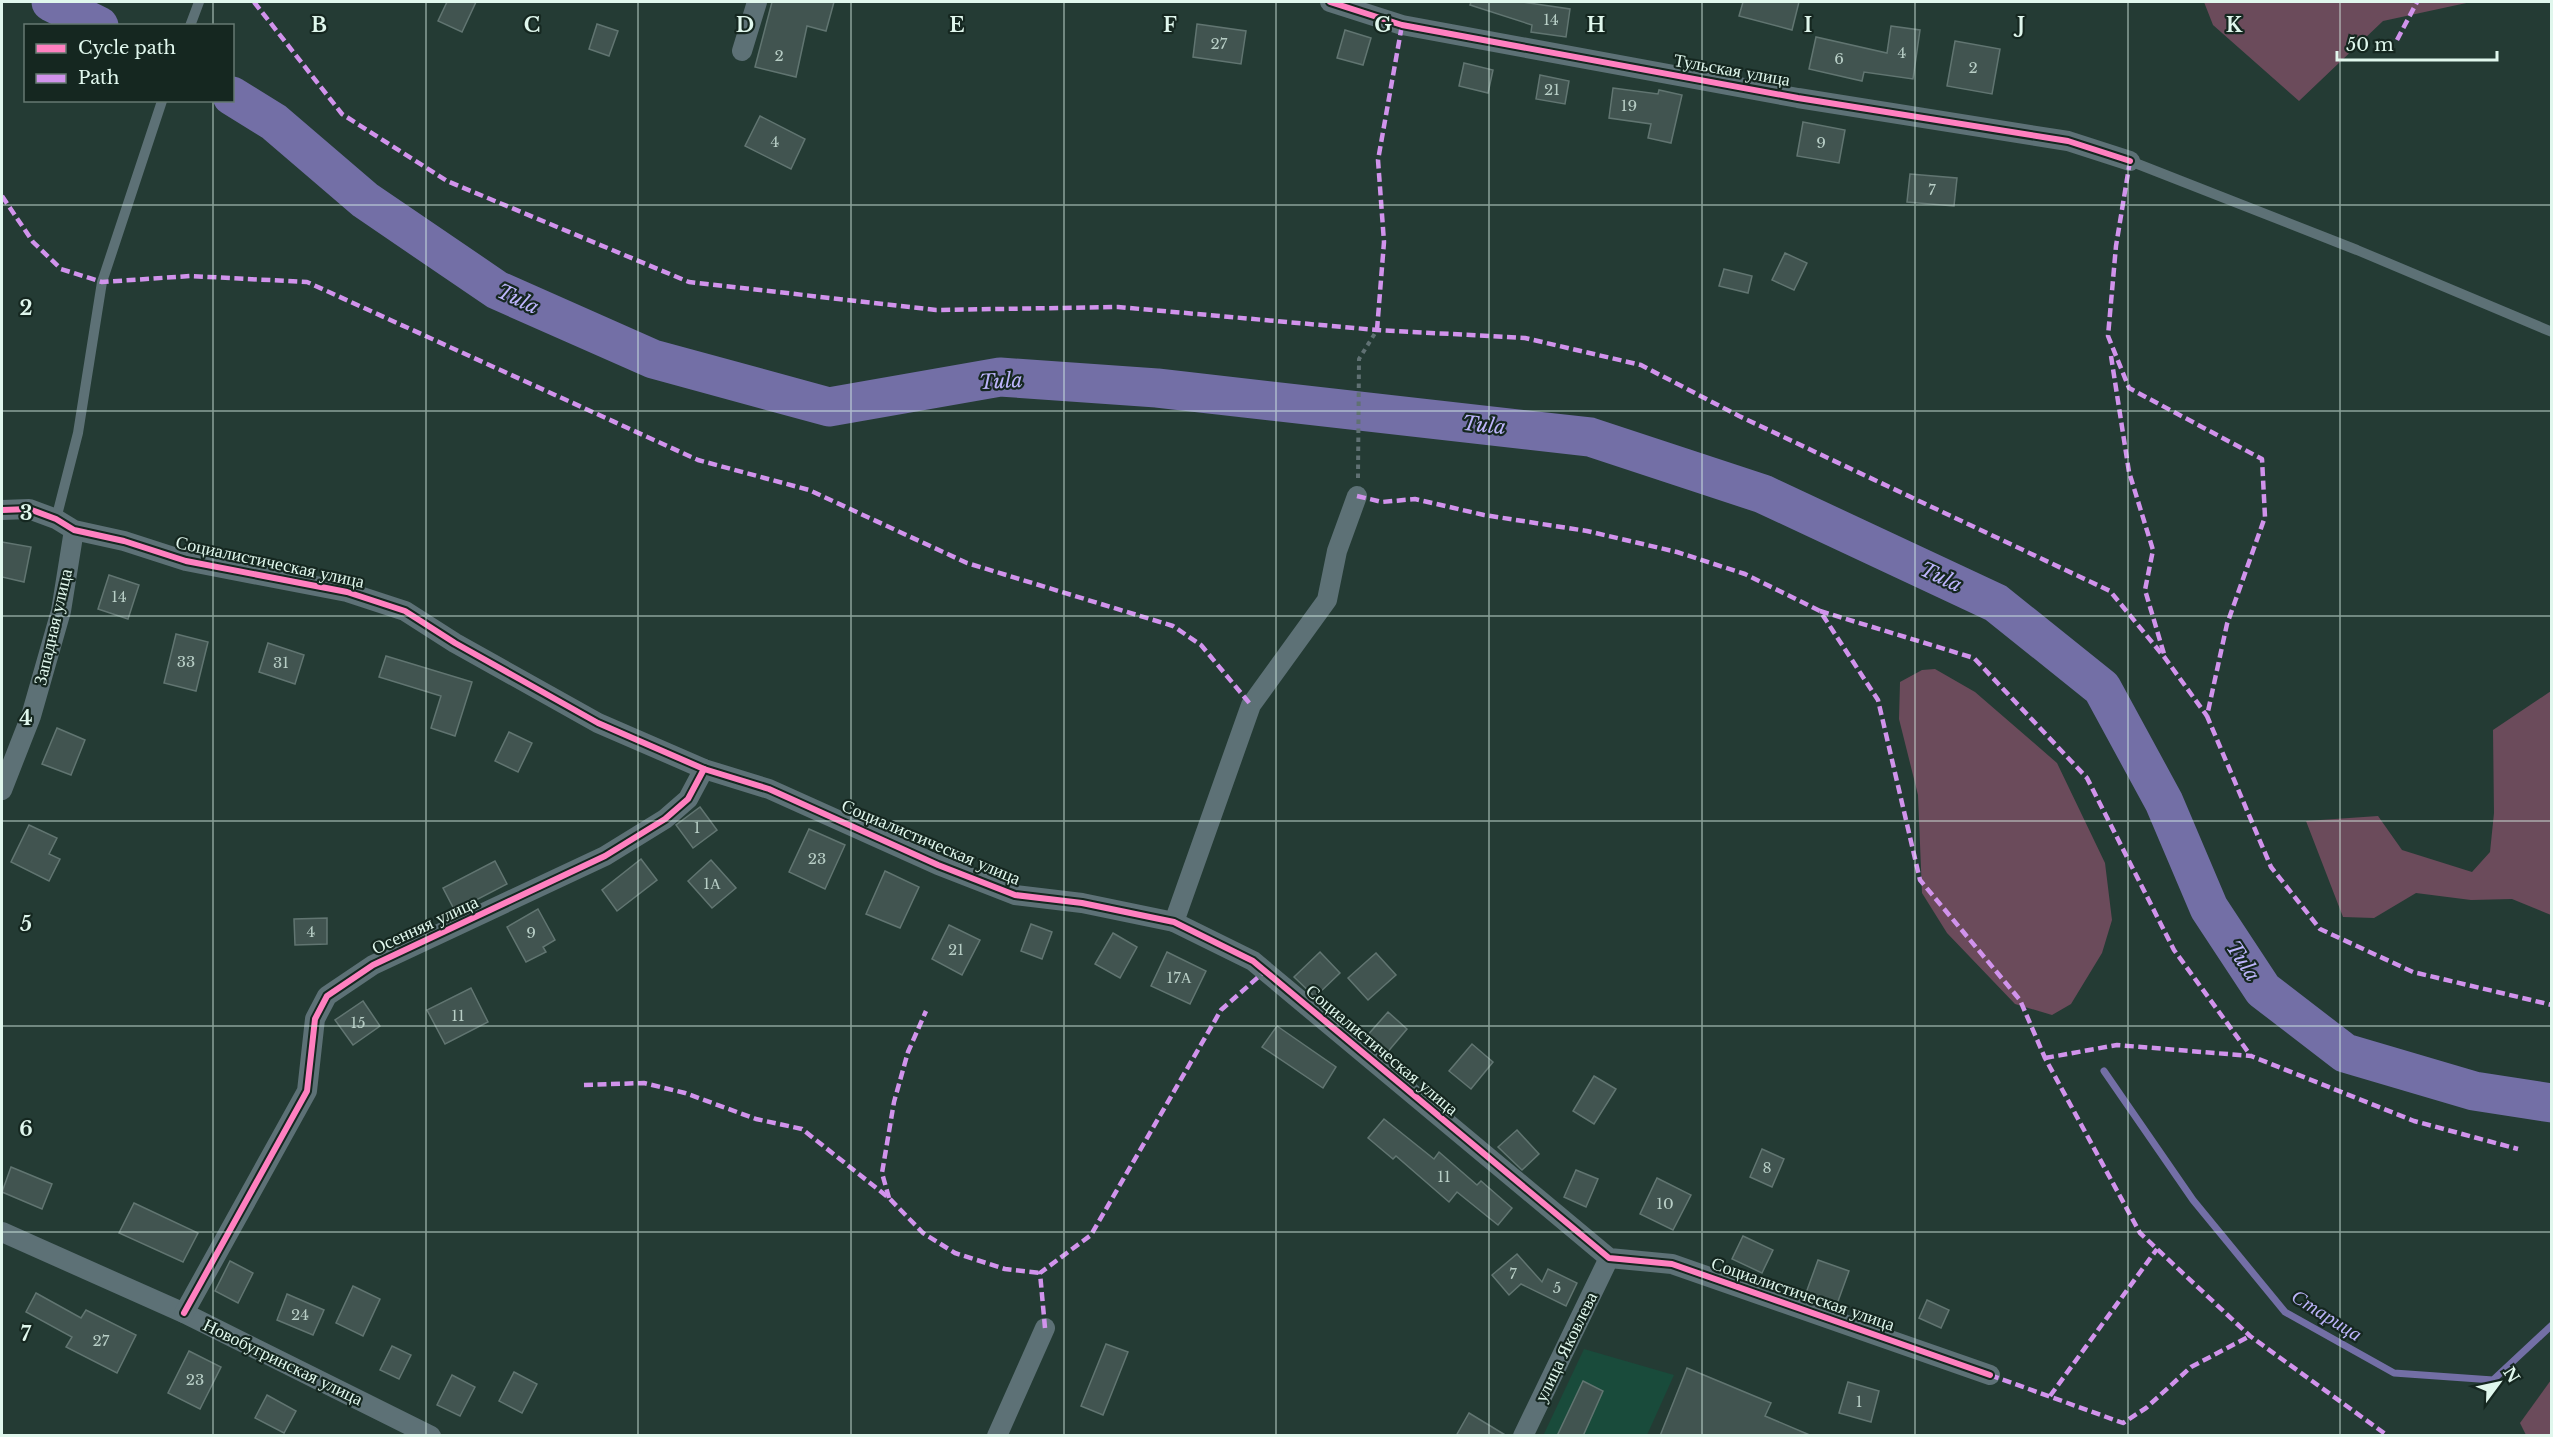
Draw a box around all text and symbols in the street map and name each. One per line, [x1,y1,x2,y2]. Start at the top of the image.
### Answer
house number: 14 [1543,10,1559,29]
text: B [311,13,327,37]
text: C [524,13,540,37]
text: D [736,13,754,37]
text: E [949,13,965,37]
text: F [1163,13,1177,37]
text: G [1374,13,1392,37]
text: H [1587,13,1606,37]
text: I [1804,13,1812,37]
text: J [2013,13,2025,37]
text: K [2226,13,2243,37]
legend [24,24,234,102]
scale bar [2337,24,2498,62]
house number: 27 [1211,34,1228,53]
text: 50 m [2346,34,2394,56]
text: Cycle path [78,37,176,59]
house number: 4 [1898,43,1906,62]
house number: 2 [774,46,784,65]
street label: Тульская улица [1672,49,1792,91]
house number: 6 [1834,49,1844,68]
house number: 2 [1968,58,1978,77]
text: Path [78,67,119,89]
house number: 21 [1544,80,1560,99]
house number: 19 [1621,96,1637,115]
house number: 4 [771,132,779,151]
house number: 9 [1816,133,1826,152]
house number: 7 [1928,180,1936,199]
water label: Tula [493,279,543,319]
text: 2 [19,296,33,320]
water label: Tula [979,368,1023,394]
water label: Tula [1461,411,1507,439]
text: 3 [20,501,32,525]
street label: Социалистическая улица [174,531,366,593]
water label: Tula [1916,557,1966,597]
street label: Западная улица [29,567,77,687]
house number: 14 [111,587,127,606]
house number: 33 [177,652,195,671]
house number: 31 [273,653,289,672]
text: 4 [19,706,33,730]
street label: Социалистическая улица [838,794,1024,890]
house number: 1 [694,818,700,837]
house number: 23 [808,849,826,868]
house number: 1А [703,874,721,893]
street label: Осенняя улица [368,891,482,959]
text: 5 [20,912,32,936]
house number: 4 [307,922,315,941]
house number: 9 [526,923,536,942]
water label: Tula [2221,936,2265,986]
house number: 21 [948,940,964,959]
house number: 17А [1166,968,1192,987]
street label: Социалистическая улица [1301,980,1463,1120]
house number: 11 [451,1006,465,1025]
house number: 15 [350,1013,366,1032]
text: 6 [19,1117,33,1141]
house number: 8 [1762,1158,1772,1177]
house number: 11 [1437,1167,1451,1186]
house number: 10 [1656,1194,1674,1213]
street label: Социалистическая улица [1708,1252,1898,1336]
house number: 7 [1509,1264,1517,1283]
house number: 5 [1553,1278,1561,1297]
water label: Старица [2287,1284,2367,1346]
street label: улица Яковлева [1530,1288,1602,1406]
house number: 24 [291,1305,309,1324]
street label: Новобугринская улица [200,1314,366,1410]
text: 7 [21,1322,32,1346]
house number: 27 [93,1331,110,1350]
north arrow [2469,1353,2529,1413]
text: N [2499,1363,2524,1387]
house number: 23 [186,1370,204,1389]
house number: 1 [1856,1392,1862,1411]

